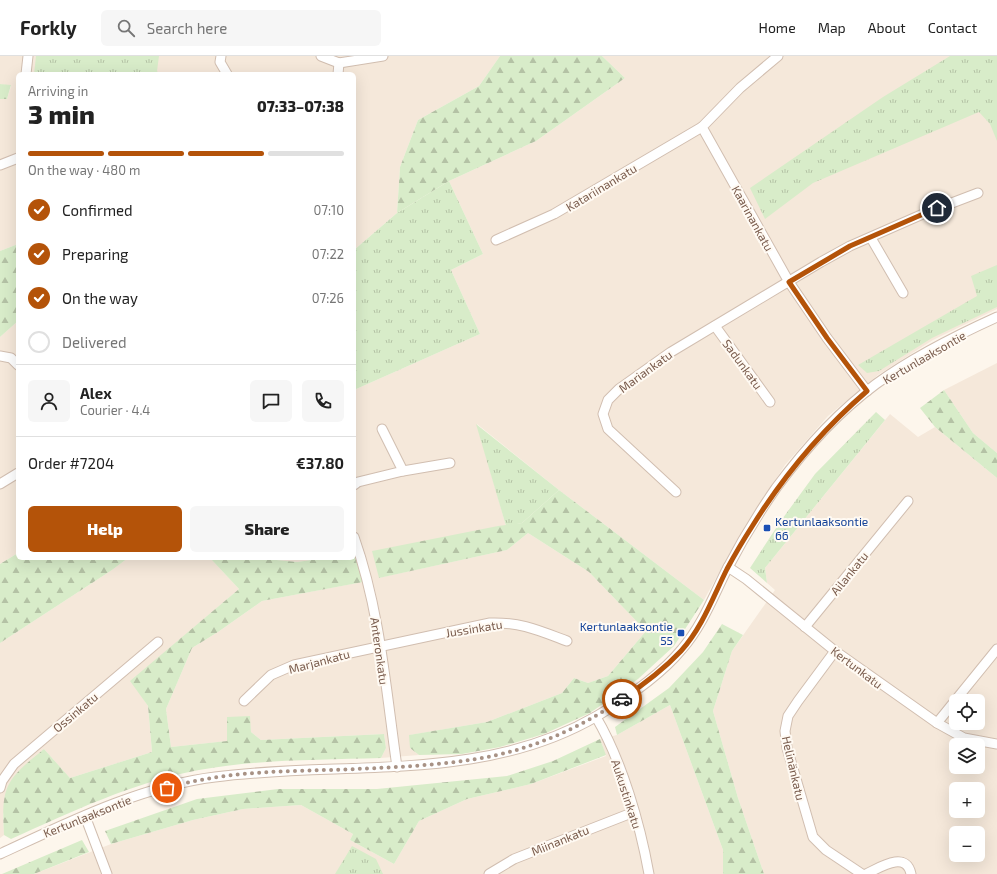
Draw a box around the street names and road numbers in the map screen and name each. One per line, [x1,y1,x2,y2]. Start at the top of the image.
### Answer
street label: Katariinankatu [563,160,639,214]
street label: Kaarinankatu [729,183,777,253]
street label: Kertunlaaksontie [880,328,968,386]
street label: Sadunkatu [720,336,766,392]
street label: Mariankatu [616,347,674,395]
street label: Ailankatu [827,549,871,597]
street label: Anteronkatu [368,616,392,686]
street label: Jussinkatu [445,617,503,639]
street label: Kertunkatu [829,643,885,691]
street label: Marjankatu [287,646,351,677]
street label: Ossinkatu [50,689,100,735]
street label: Helinänkatu [780,734,808,802]
street label: Aukustinkatu [609,758,645,830]
street label: Kertunlaaksontie [41,792,133,840]
street label: Miinankatu [529,822,591,858]

